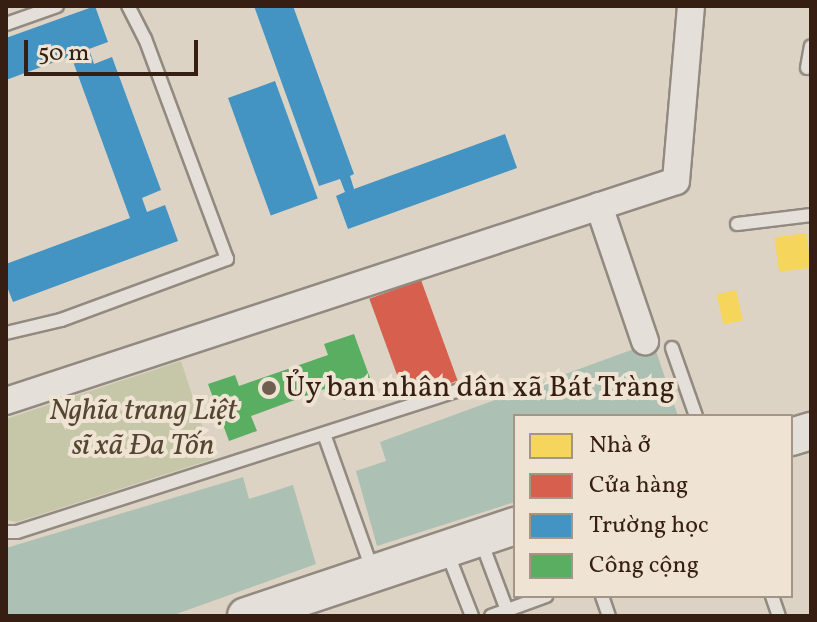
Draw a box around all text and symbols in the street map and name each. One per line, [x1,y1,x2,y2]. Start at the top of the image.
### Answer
scale bar [28,24,202,74]
text: 50 m [38,37,90,71]
place label: Ủy ban nhân dân xã Bát Tràng [285,370,677,406]
marker: Ủy ban nhân dân xã Bát Tràng [260,379,278,397]
park label: Nghĩa trang Liệt sĩ xã Đa Tốn [49,393,237,464]
legend [513,414,793,598]
text: Nhà ở [589,429,651,463]
text: Cửa hàng [589,469,688,503]
text: Trường học [589,509,709,543]
text: Công cộng [589,549,699,583]

